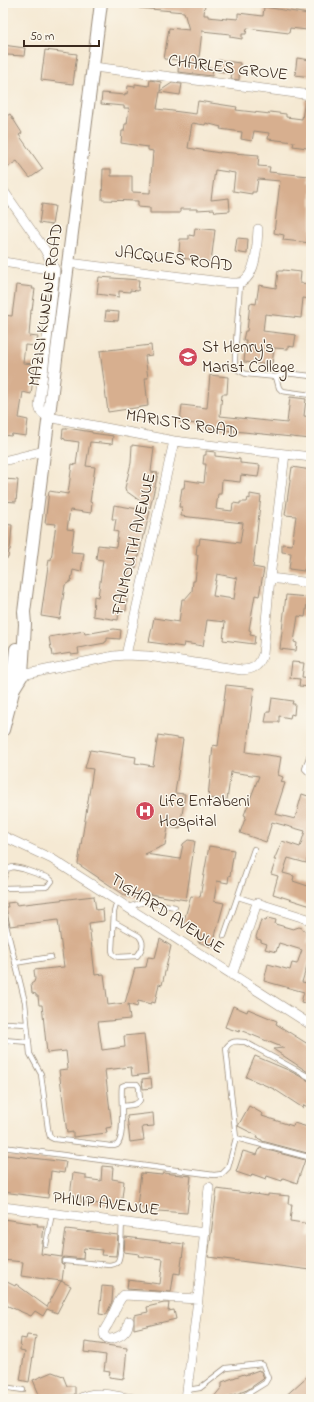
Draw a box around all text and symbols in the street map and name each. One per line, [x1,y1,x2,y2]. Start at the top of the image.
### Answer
scale bar [24,22,99,48]
text: 50 m [30,28,54,46]
street label: CHARLES GROVE [167,48,289,88]
street label: MAZISI KUNENE ROAD [22,222,70,388]
street label: JACQUES ROAD [114,239,234,279]
place label: St Henry's Marist College [202,335,295,382]
school or university icon: St Henry's Marist College [177,346,199,368]
street label: MARISTS ROAD [124,403,240,445]
street label: FALMOUTH AVENUE [105,470,163,619]
place label: Life Entabeni Hospital [159,789,250,834]
hospital icon: Life Entabeni Hospital [134,800,156,822]
street label: TIGHARD AVENUE [105,868,229,960]
street label: PHILIP AVENUE [51,1185,161,1223]

